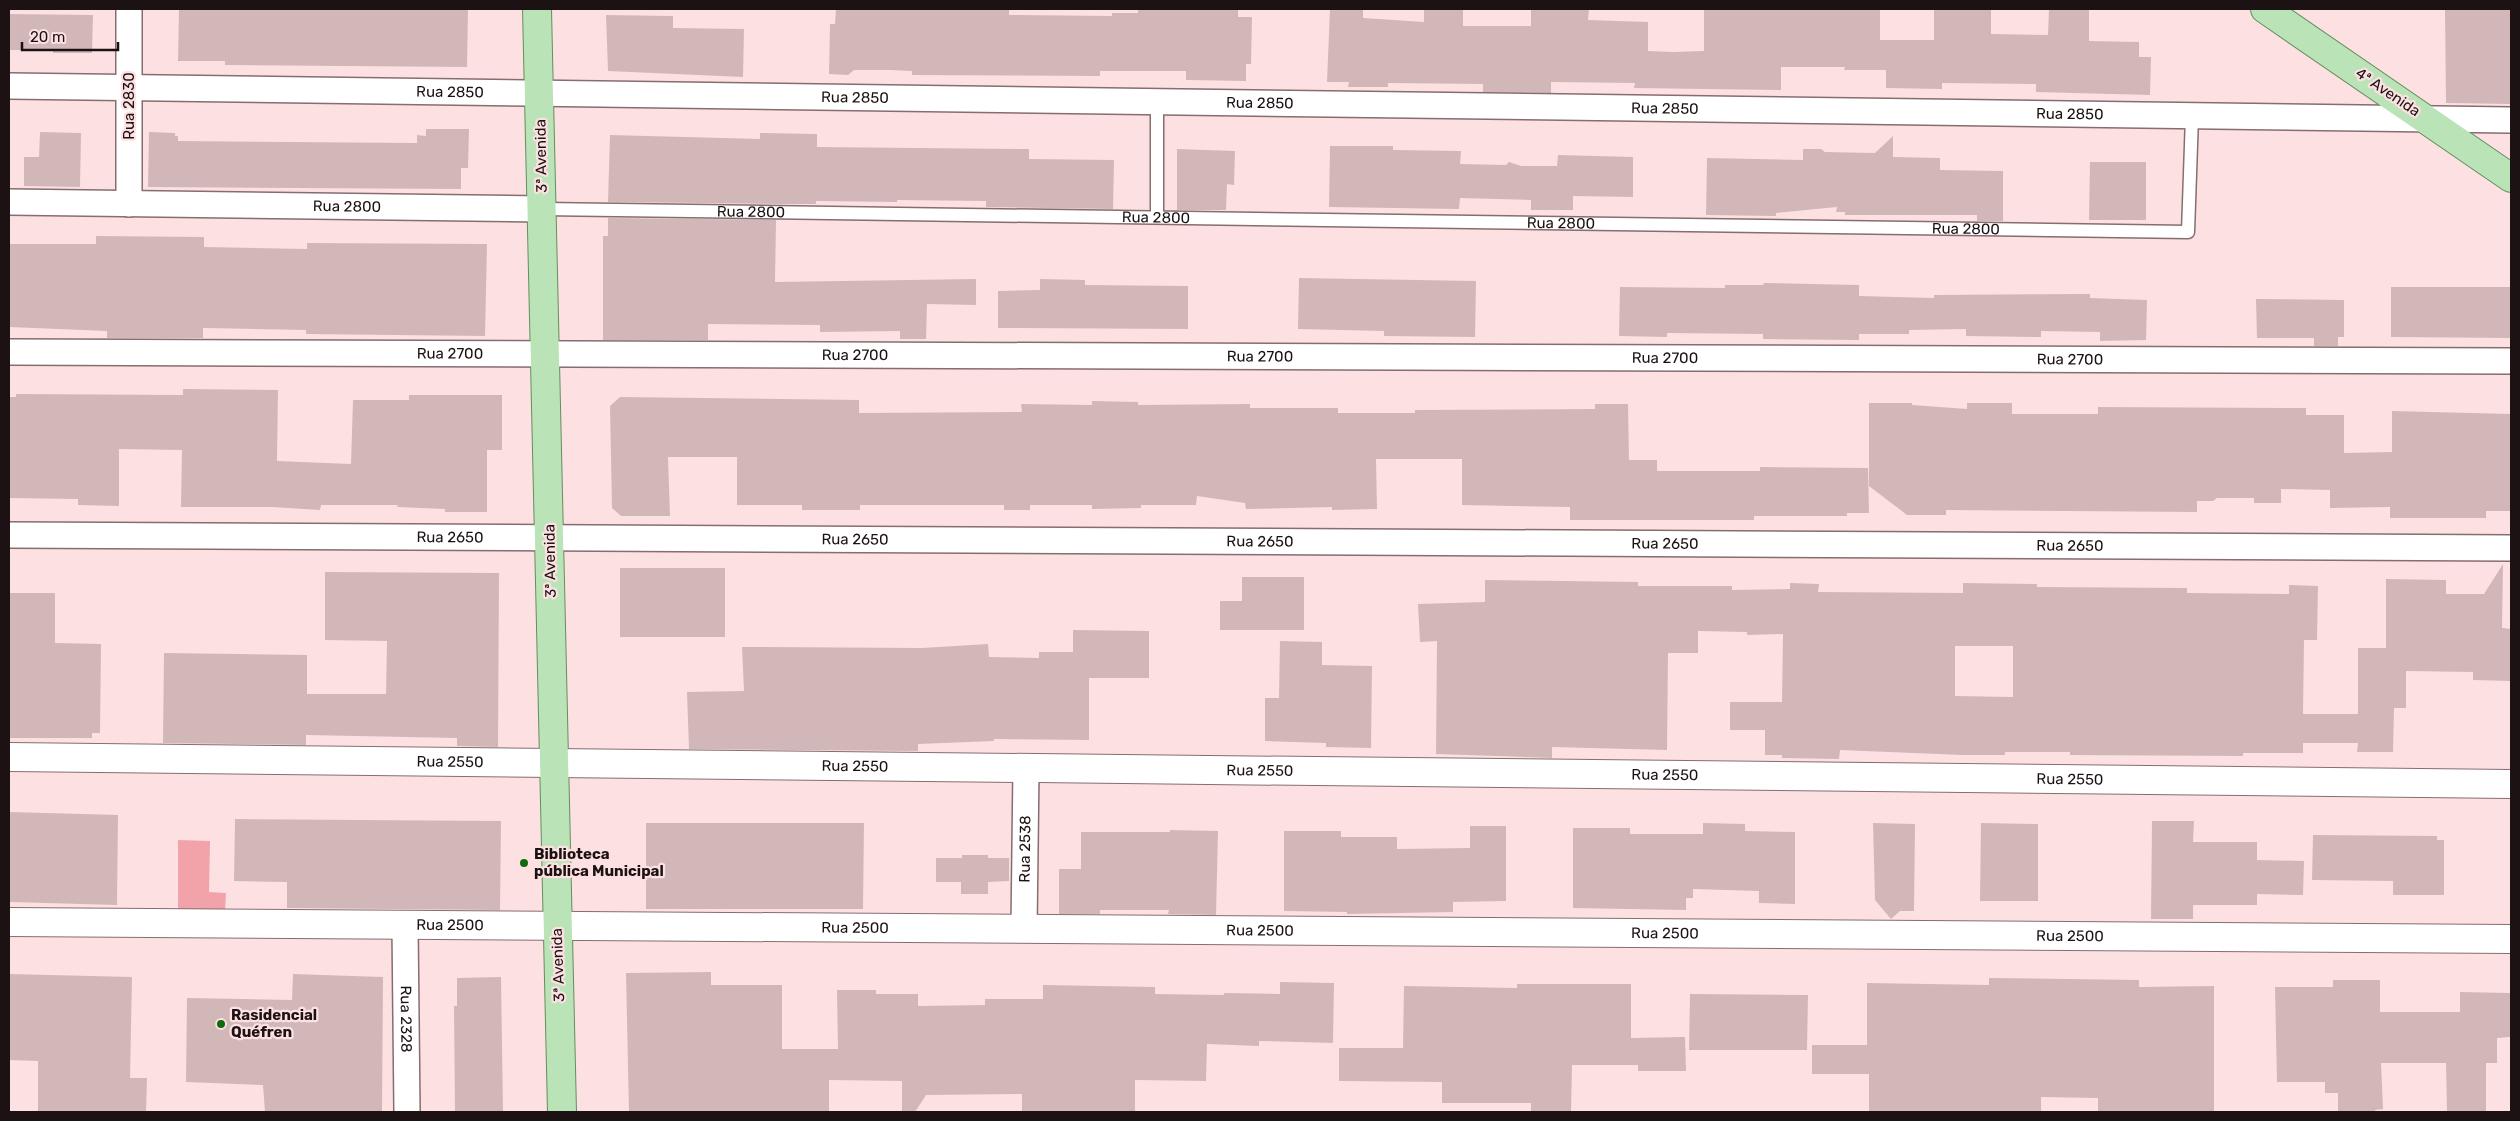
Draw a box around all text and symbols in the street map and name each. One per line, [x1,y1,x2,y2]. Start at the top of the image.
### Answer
scale bar [22,20,119,52]
text: 20 m [30,28,65,46]
street label: 4ª Avenida [2352,64,2424,120]
street label: Rua 2830 [120,72,138,140]
street label: Rua 2850 [416,83,484,101]
street label: Rua 2850 [821,88,889,107]
street label: Rua 2850 [1226,94,1294,112]
street label: Rua 2850 [1631,99,1699,118]
street label: Rua 2850 [2036,105,2104,123]
street label: 3ª Avenida [531,119,551,193]
street label: Rua 2800 [313,197,381,216]
street label: Rua 2800 [717,202,785,221]
street label: Rua 2800 [1122,208,1190,227]
street label: Rua 2800 [1527,214,1595,233]
street label: Rua 2800 [1932,219,2000,238]
street label: Rua 2700 [417,344,483,363]
street label: Rua 2700 [822,346,888,364]
street label: Rua 2700 [1227,347,1293,366]
street label: Rua 2700 [1632,349,1698,367]
street label: Rua 2700 [2037,350,2103,369]
street label: 3ª Avenida [540,524,560,598]
street label: Rua 2650 [416,528,484,546]
street label: Rua 2650 [821,530,889,549]
street label: Rua 2650 [1226,532,1294,551]
street label: Rua 2650 [1631,534,1699,553]
street label: Rua 2650 [2036,537,2104,555]
street label: Rua 2550 [416,752,484,771]
street label: Rua 2550 [821,757,889,775]
street label: Rua 2550 [1226,761,1294,780]
street label: Rua 2550 [1631,766,1699,784]
street label: Rua 2550 [2036,770,2103,789]
street label: Rua 2538 [1016,815,1034,883]
place label: Biblioteca pública Municipal [534,845,664,880]
marker: Biblioteca pública Municipal [518,857,530,869]
street label: Rua 2500 [416,916,484,934]
street label: Rua 2500 [821,919,889,937]
street label: Rua 2500 [1226,921,1294,940]
street label: Rua 2500 [1631,924,1699,942]
street label: Rua 2500 [2036,927,2104,945]
street label: 3ª Avenida [548,928,568,1002]
street label: Rua 2328 [397,985,415,1053]
place label: Rasidencial Quéfren [231,1006,317,1041]
marker: Rasidencial Quéfren [215,1018,227,1030]

